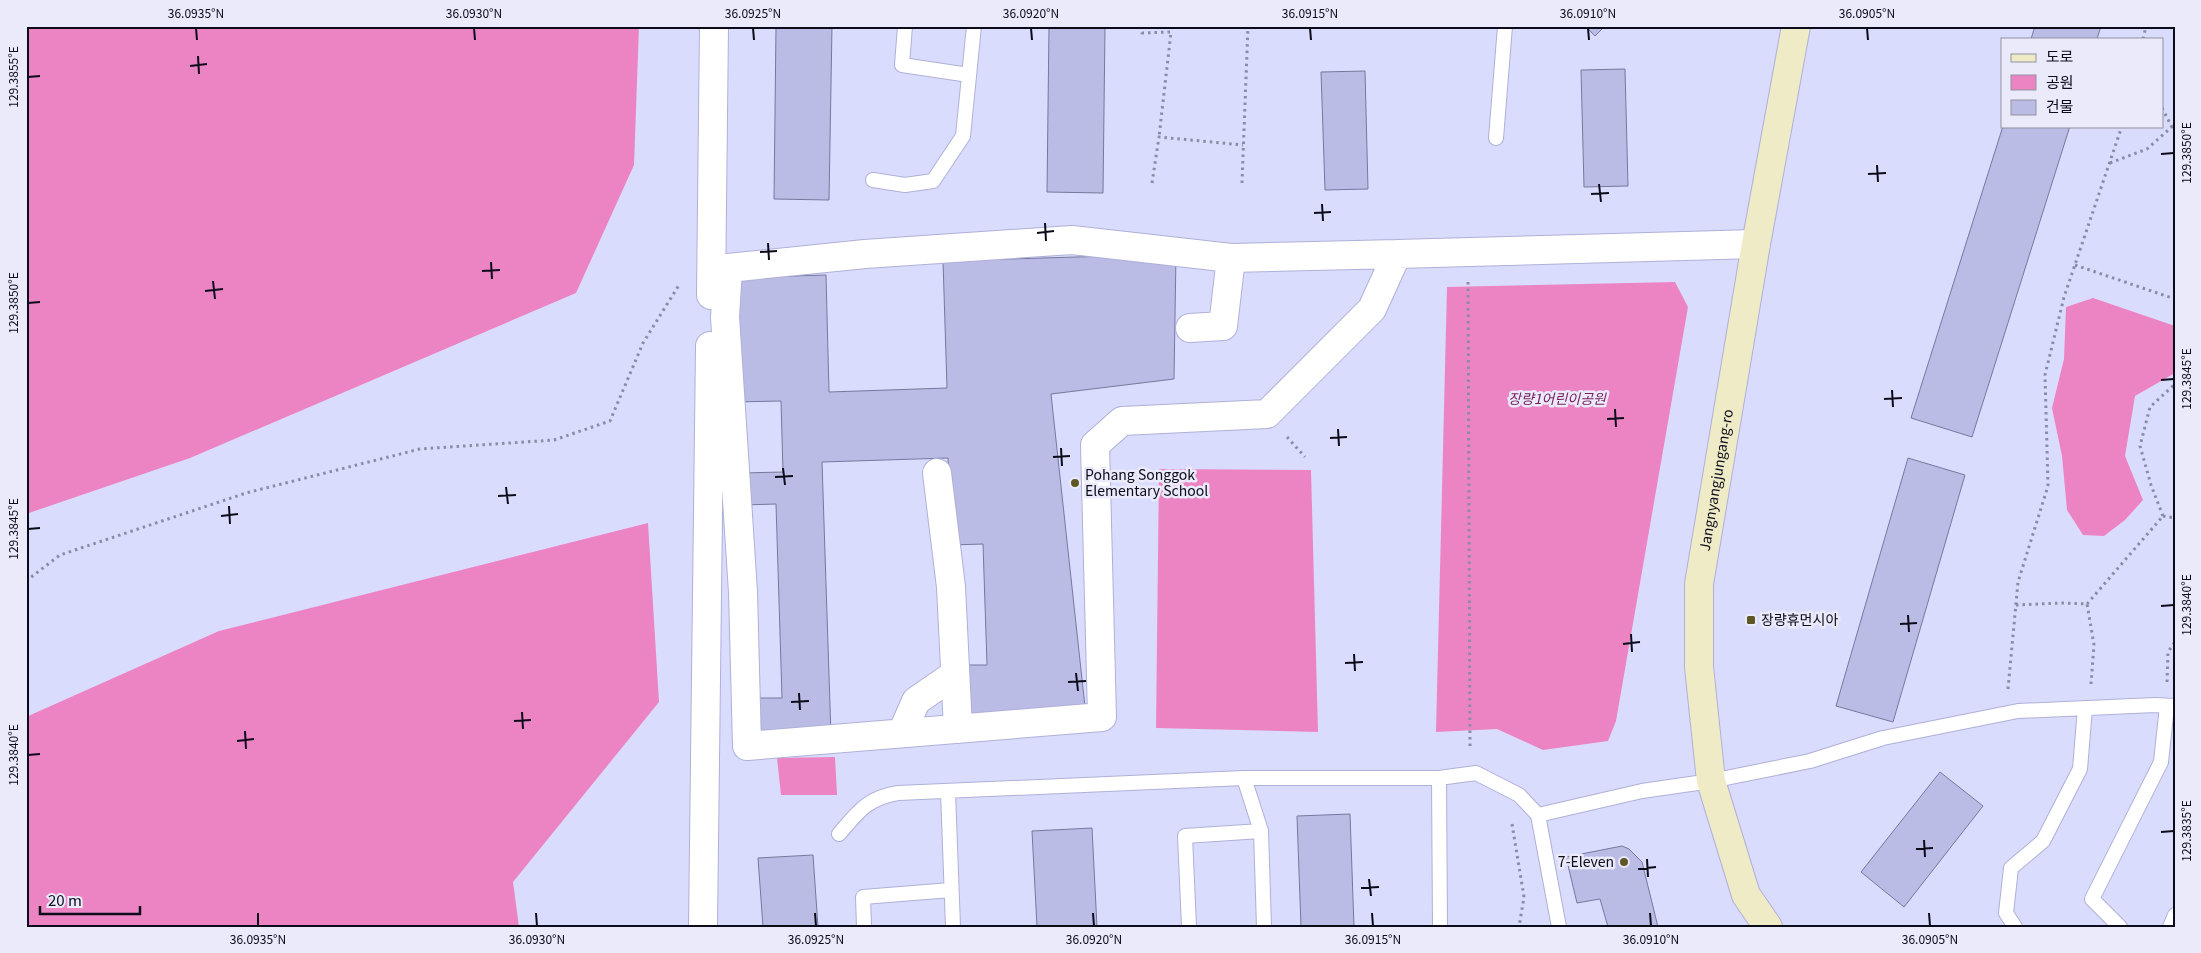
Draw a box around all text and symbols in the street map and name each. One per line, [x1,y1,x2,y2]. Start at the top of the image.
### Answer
text: 36.0935°N [168,4,224,21]
text: 36.0930°N [446,4,502,21]
text: 36.0925°N [725,4,781,21]
text: 36.0920°N [1003,4,1059,21]
text: 36.0915°N [1282,4,1338,21]
text: 36.0910°N [1560,4,1616,21]
text: 36.0905°N [1839,4,1895,21]
legend [2001,38,2164,128]
text: 도로 [2046,45,2074,66]
text: 129.3855°E [4,46,21,108]
text: 공원 [2046,71,2074,92]
text: 건물 [2046,95,2074,116]
text: 129.3850°E [2177,122,2194,184]
text: 129.3850°E [4,272,21,334]
text: 129.3845°E [2177,348,2194,410]
park label: 장량1어린이공원 [1508,388,1607,408]
street label: Jangnyangjungang-ro [1694,407,1737,552]
place label: Pohang Songgok Elementary School [1085,464,1208,500]
marker: Pohang Songgok Elementary School [1069,477,1081,489]
text: 129.3845°E [4,498,21,560]
text: 129.3840°E [2177,574,2194,636]
place label: 장량휴먼시아 [1761,609,1838,629]
marker: 장량휴먼시아 [1745,614,1757,626]
text: 129.3840°E [4,724,21,786]
text: 129.3835°E [2177,800,2194,862]
place label: 7-Eleven [1558,851,1614,871]
marker: 7-Eleven [1618,856,1630,868]
scale bar [40,883,140,915]
text: 20 m [48,889,82,910]
text: 36.0935°N [230,930,286,947]
text: 36.0930°N [509,930,565,947]
text: 36.0925°N [788,930,844,947]
text: 36.0920°N [1066,930,1122,947]
text: 36.0915°N [1345,930,1401,947]
text: 36.0910°N [1623,930,1679,947]
text: 36.0905°N [1902,930,1958,947]

